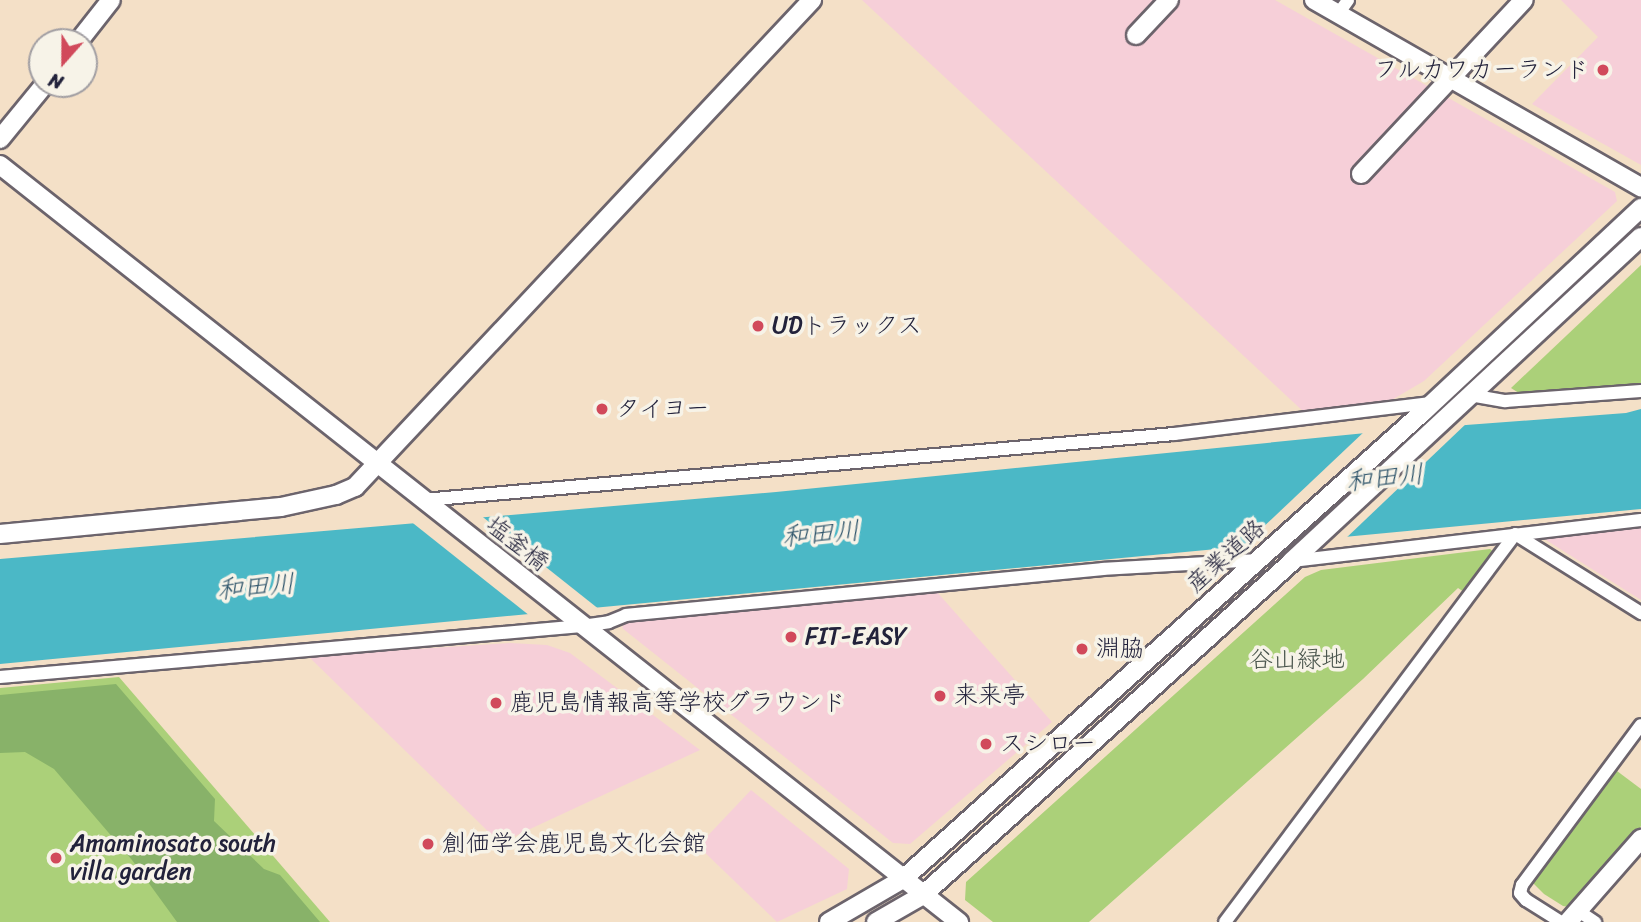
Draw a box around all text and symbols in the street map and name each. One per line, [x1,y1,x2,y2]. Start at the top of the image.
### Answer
north arrow [28,28,98,98]
place label: フルカワカーランド [1373,56,1589,84]
marker: フルカワカーランド [1595,62,1611,78]
text: N [44,63,68,99]
place label: UDトラックス [772,312,922,340]
marker: UDトラックス [750,318,766,334]
place label: タイヨー [616,395,711,423]
marker: タイヨー [594,401,610,417]
water label: 和田川 [1345,458,1425,498]
street label: 塩釜橋 [480,510,554,578]
street label: 産業道路 [1181,513,1271,599]
water label: 和田川 [781,515,861,553]
water label: 和田川 [216,568,296,606]
place label: FIT-EASY [805,623,907,651]
marker: FIT-EASY [783,629,799,645]
place label: 淵脇 [1096,635,1144,663]
marker: 淵脇 [1074,641,1090,657]
park label: 谷山緑地 [1249,646,1345,674]
place label: 来来亭 [954,682,1026,710]
marker: 来来亭 [932,688,948,704]
place label: 鹿児島情報高等学校グラウンド [510,689,846,717]
marker: 鹿児島情報高等学校グラウンド [488,695,504,711]
place label: スシロー [1000,730,1096,758]
marker: スシロー [978,736,994,752]
place label: Amaminosato south villa garden [70,830,277,886]
place label: 創価学会鹿児島文化会館 [442,830,706,858]
marker: 創価学会鹿児島文化会館 [420,836,436,852]
marker: Amaminosato south villa garden [48,850,64,866]

